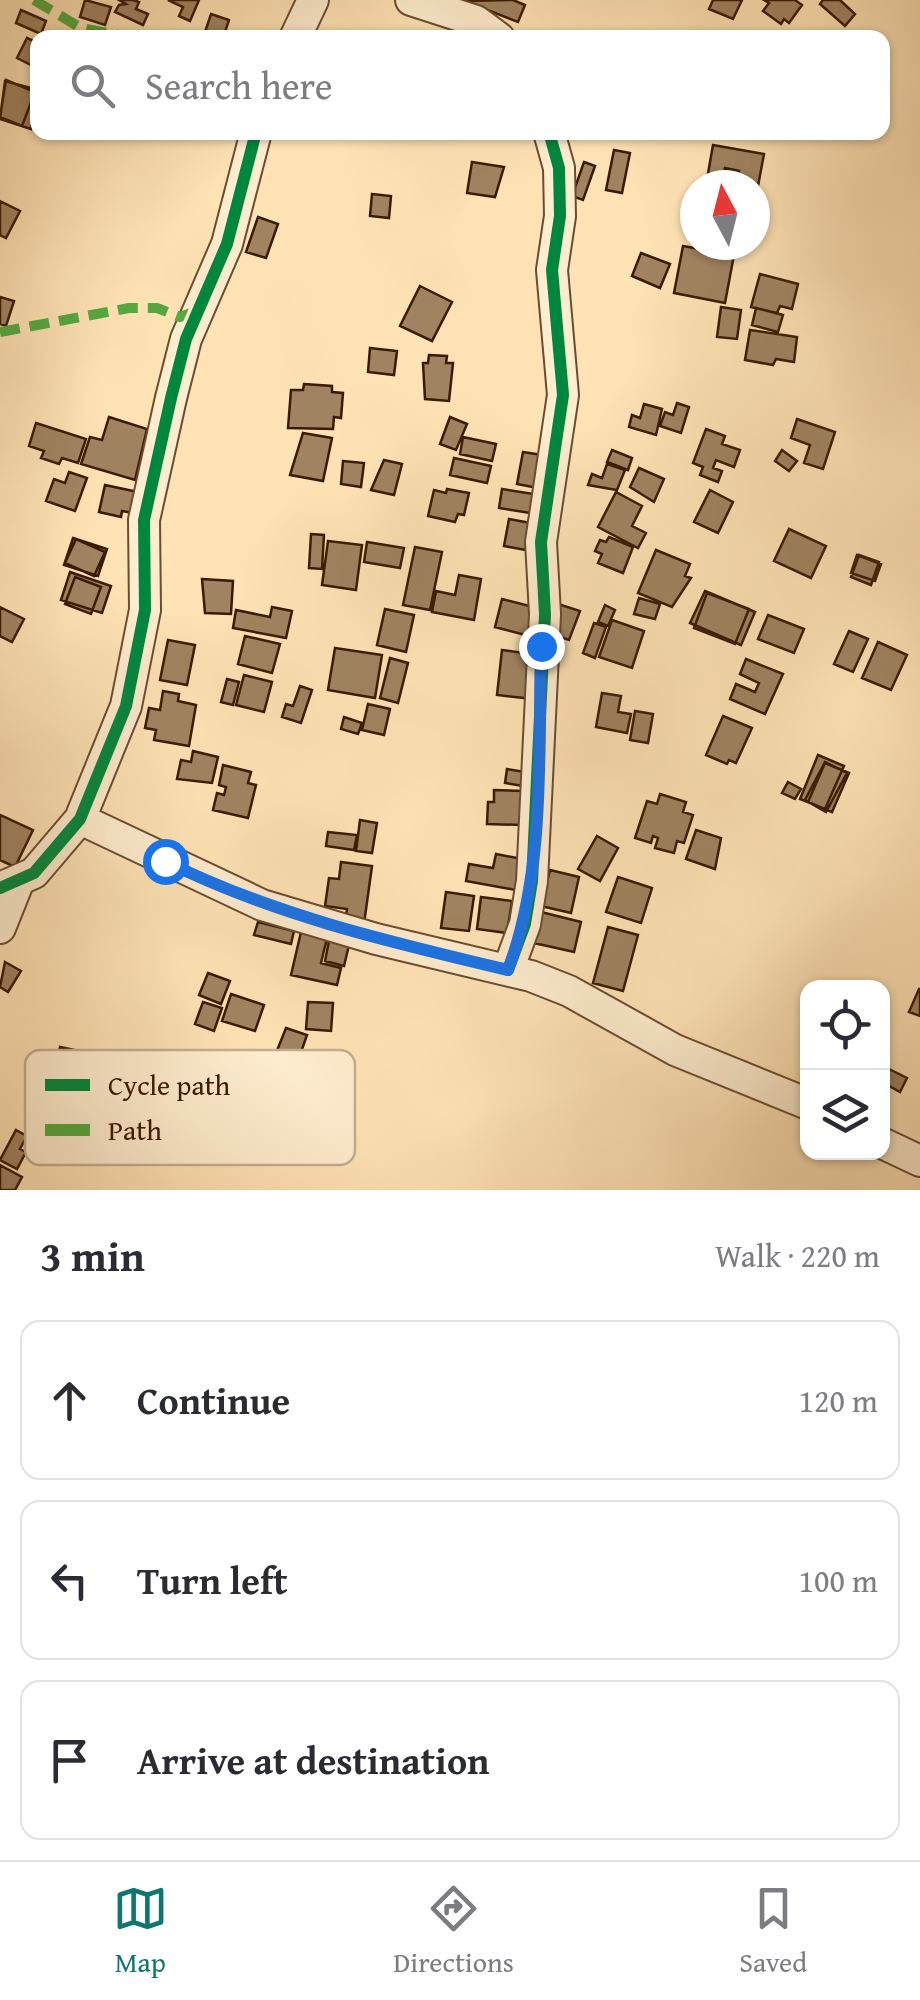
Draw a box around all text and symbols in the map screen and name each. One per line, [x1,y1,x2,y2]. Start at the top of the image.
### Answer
search box [30,30,890,140]
text: Search here [145,57,333,113]
icon: search [65,58,120,113]
north arrow [680,170,770,260]
route end [519,624,565,670]
route start [143,839,189,885]
map controls [800,980,890,1160]
button: locate [800,980,890,1070]
legend [25,1050,355,1165]
text: Cycle path [108,1064,231,1105]
button: layers [800,1070,890,1160]
text: Path [108,1109,162,1150]
text: 3 min [40,1225,145,1286]
text: Walk · 220 m [715,1232,880,1279]
text: Continue [137,1372,290,1428]
icon: ahead [42,1373,97,1428]
text: 120 m [799,1377,878,1424]
text: Turn left [137,1552,288,1608]
icon: left [42,1553,97,1608]
text: 100 m [799,1557,878,1604]
text: Arrive at destination [137,1732,490,1788]
icon: arrive [42,1733,97,1788]
tab: Map [113,1881,168,1982]
tab: Directions [393,1881,514,1982]
tab: Saved [739,1881,807,1982]

